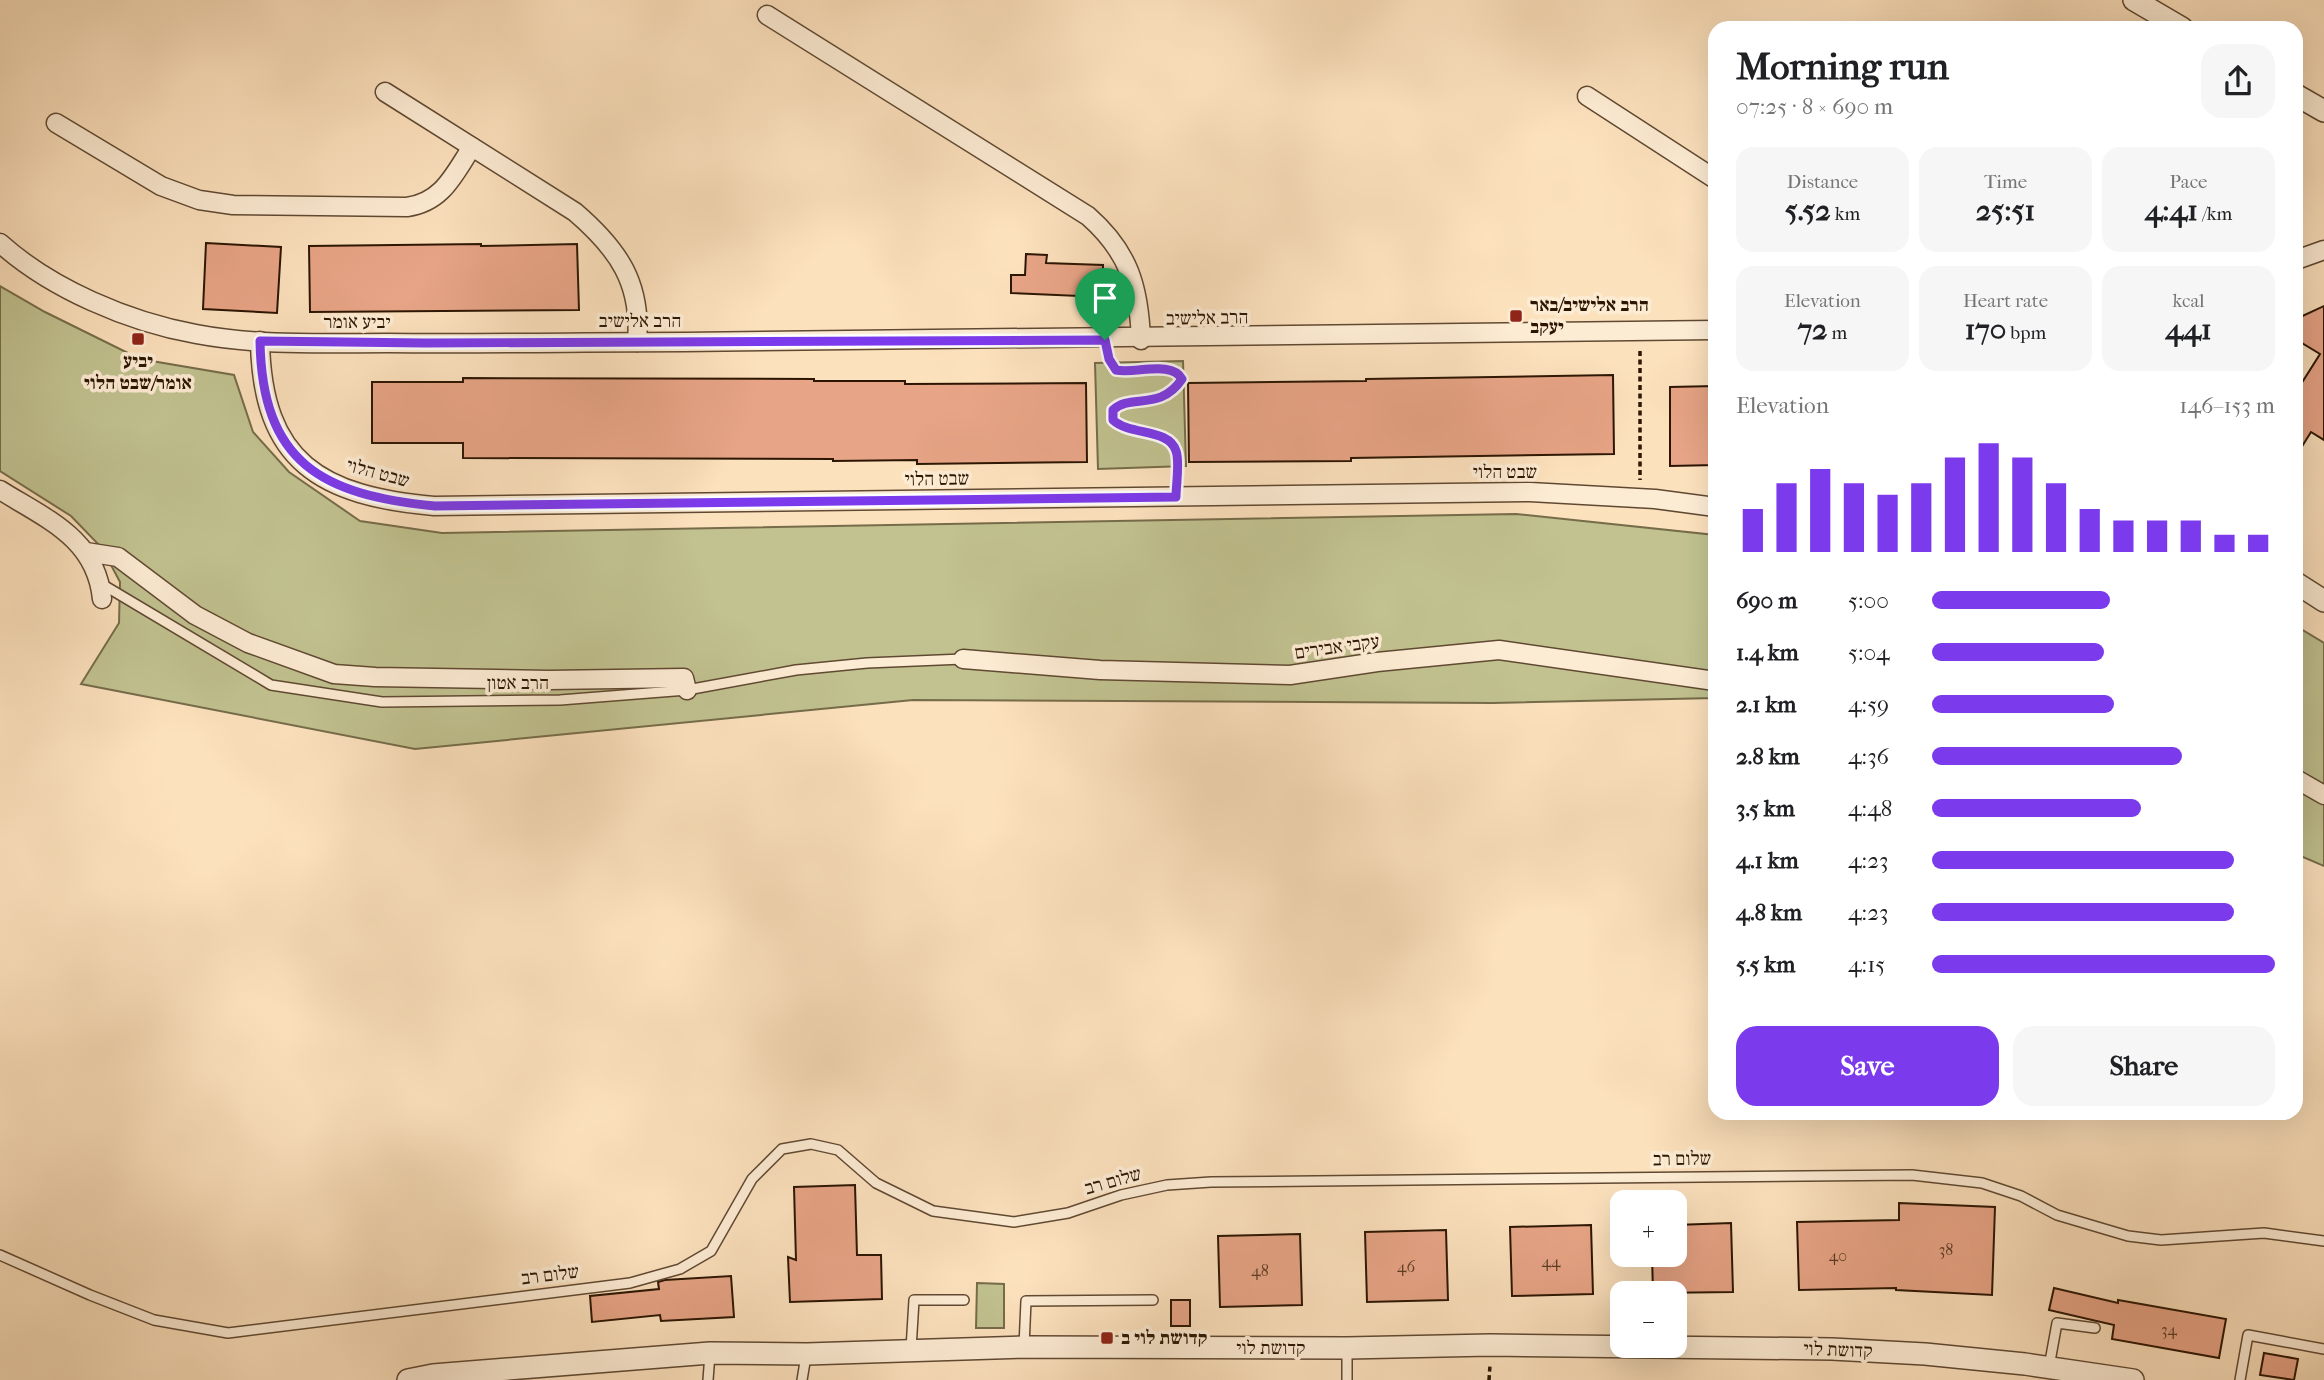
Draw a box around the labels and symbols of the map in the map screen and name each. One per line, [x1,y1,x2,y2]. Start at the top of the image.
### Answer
pin [1075,268,1135,340]
place label: הרב אלישיב/באר יעקב [1530,294,1649,338]
street label: הרב אלישיב [1165,306,1249,330]
marker: הרב אלישיב/באר יעקב [1508,308,1524,324]
street label: הרב אלישיב [599,310,681,332]
street label: יביע אומר [323,311,391,333]
marker: יביע אומר/שבט הלוי [130,331,146,347]
place label: יביע אומר/שבט הלוי [84,350,192,394]
street label: שבט הלוי [344,454,412,492]
street label: שבט הלוי [1473,461,1537,483]
street label: שבט הלוי [905,467,969,491]
street label: עקבי אבירים [1293,630,1381,664]
street label: הרב אטון [487,672,549,694]
street label: שלום רב [1653,1147,1711,1171]
street label: שלום רב [1082,1162,1144,1200]
house number: 38 [1939,1240,1953,1259]
house number: 40 [1829,1246,1847,1265]
house number: 44 [1542,1252,1561,1271]
house number: 46 [1397,1257,1415,1276]
street label: שלום רב [520,1261,580,1289]
house number: 48 [1251,1261,1269,1280]
house number: 34 [2161,1320,2178,1339]
place label: קדושת לוי ב [1121,1327,1207,1349]
marker: קדושת לוי ב [1099,1330,1115,1346]
street label: קדושת לוי [1236,1337,1306,1359]
street label: קדושת לוי [1803,1338,1873,1362]

